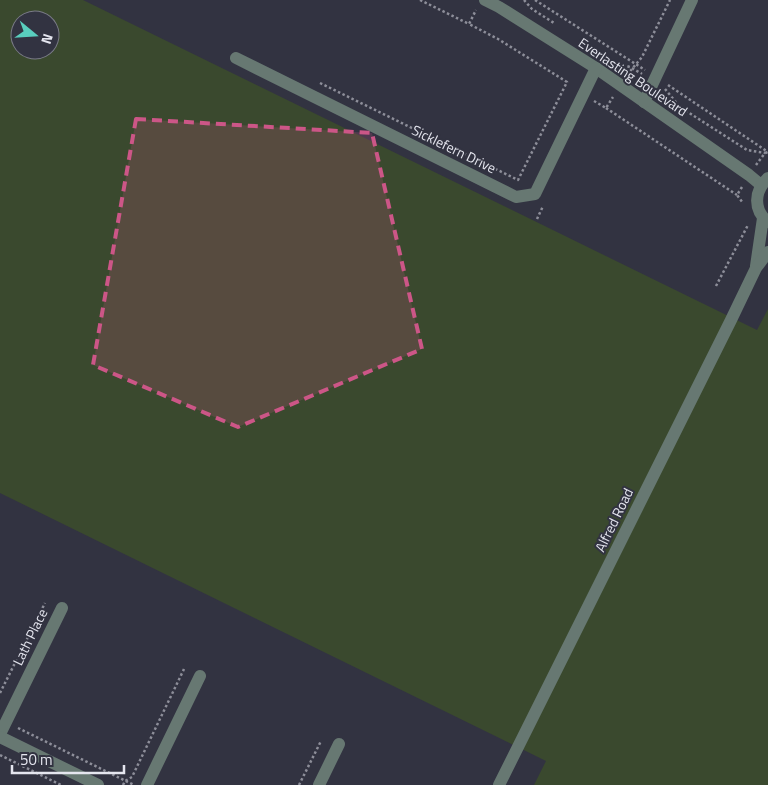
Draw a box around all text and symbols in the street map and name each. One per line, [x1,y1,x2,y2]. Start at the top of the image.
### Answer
north arrow [10,10,60,60]
text: N [36,31,59,47]
street label: Everlasting Boulevard [574,32,692,121]
street label: Sicklefern Drive [409,119,500,178]
street label: Alfred Road [589,484,638,555]
street label: Lath Place [7,605,52,669]
scale bar [12,742,125,774]
text: 50 m [20,748,53,771]

